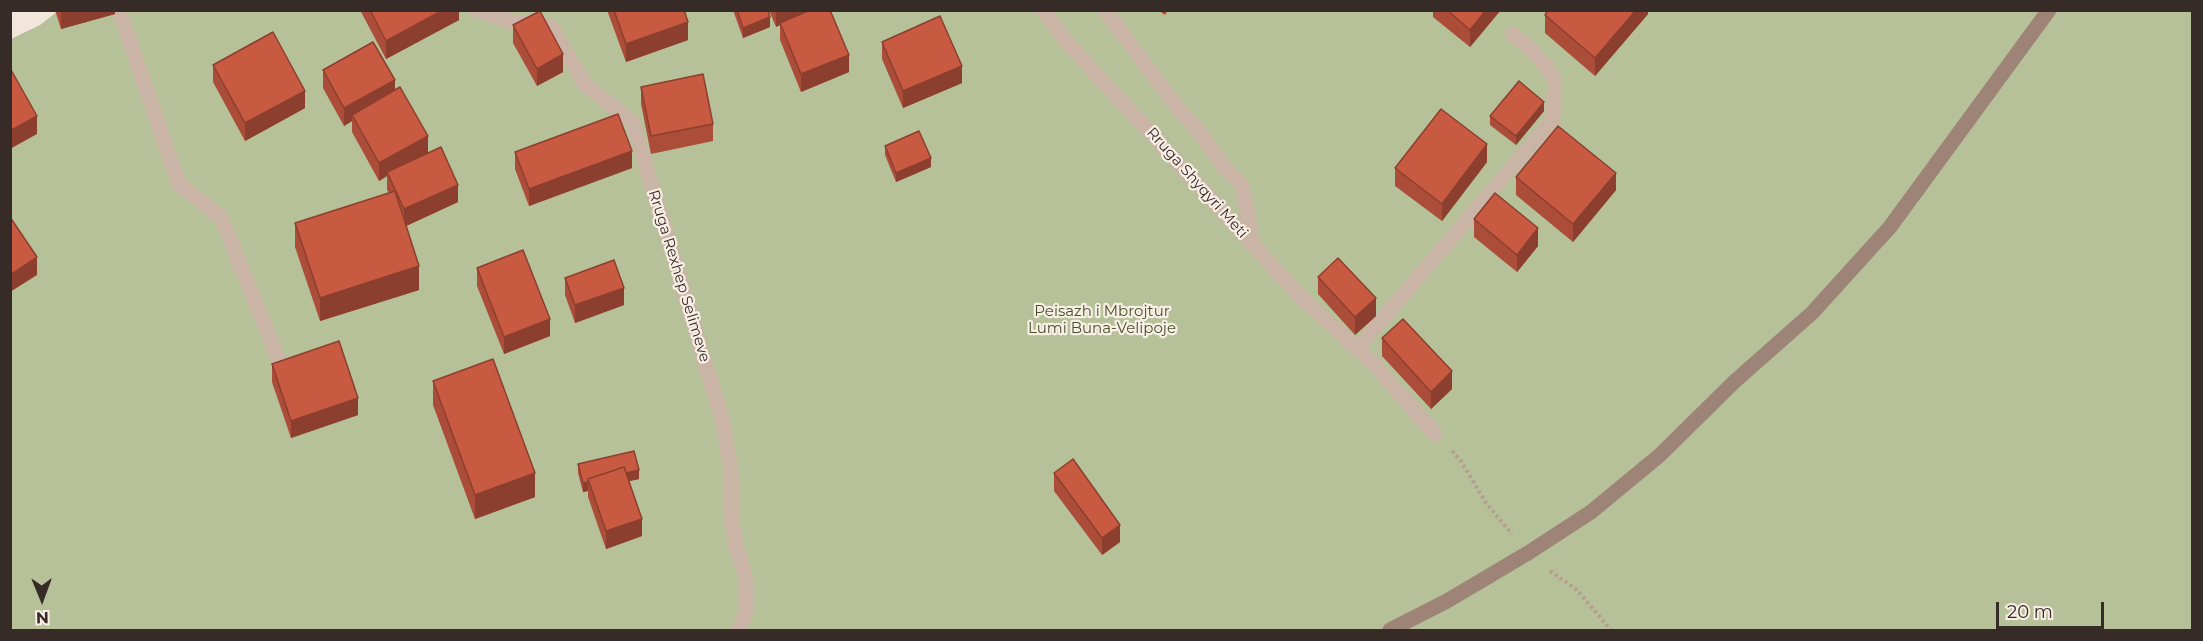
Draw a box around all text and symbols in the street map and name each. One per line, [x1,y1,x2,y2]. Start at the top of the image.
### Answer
street label: Rruga Shyqyri Meti [1143,124,1251,242]
street label: Rruga Rexhep Selimeve [644,188,714,364]
park label: Peisazh i Mbrojtur Lumi Buna-Velipoje [1028,303,1176,338]
north arrow [12,569,72,629]
scale bar [1999,590,2107,628]
text: 20 m [2007,601,2053,623]
text: N [36,608,49,627]

